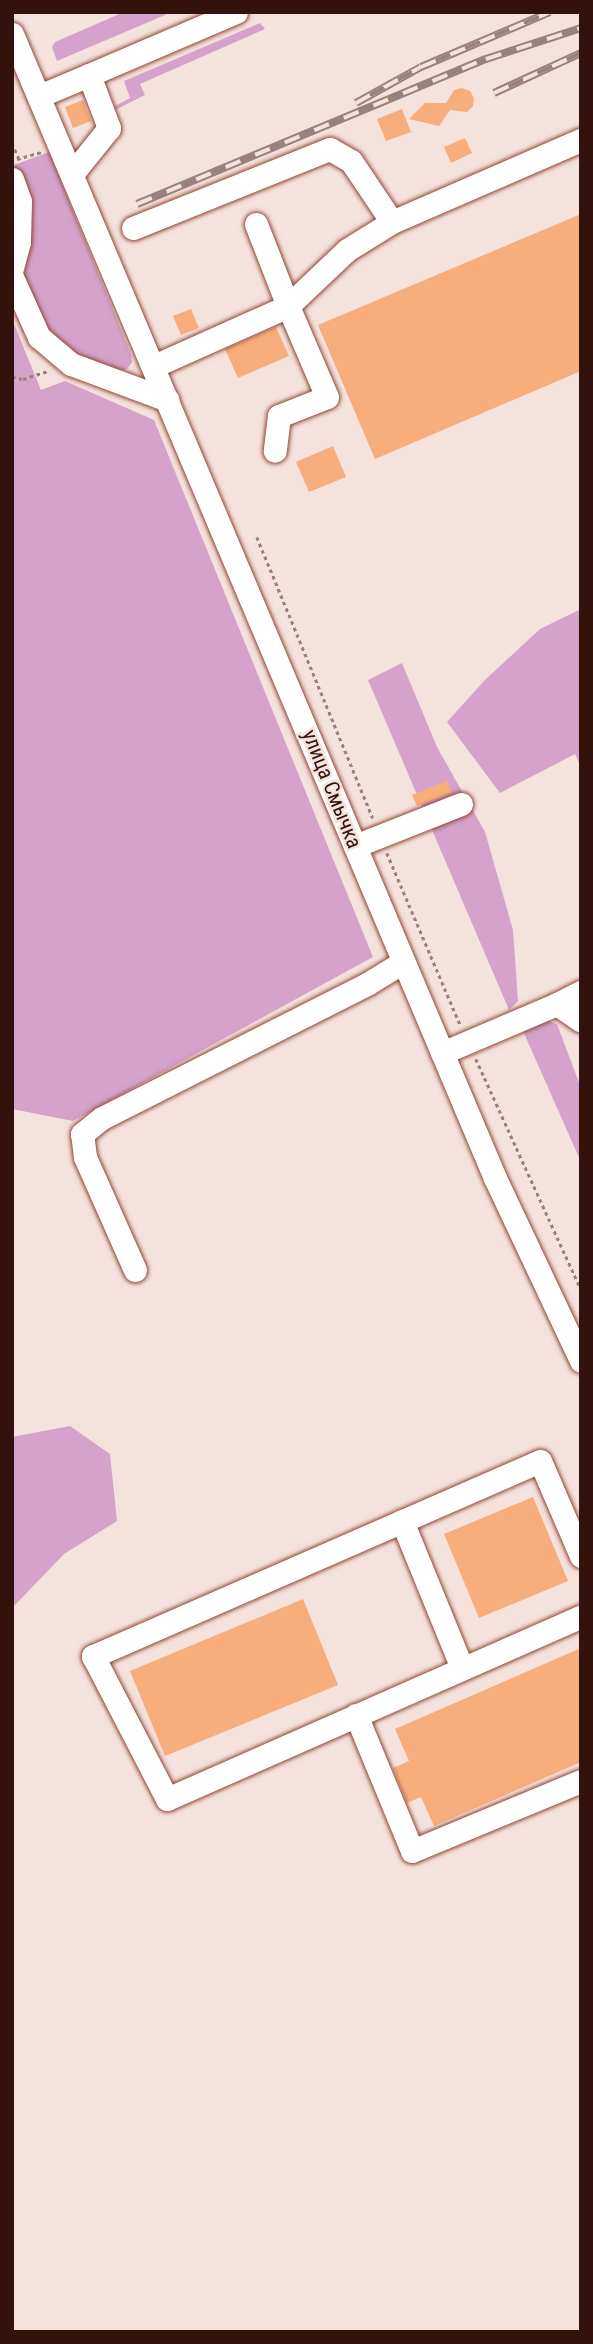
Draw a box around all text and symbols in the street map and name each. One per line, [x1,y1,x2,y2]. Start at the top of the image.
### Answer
street label: улица Смычка [297,726,367,852]

